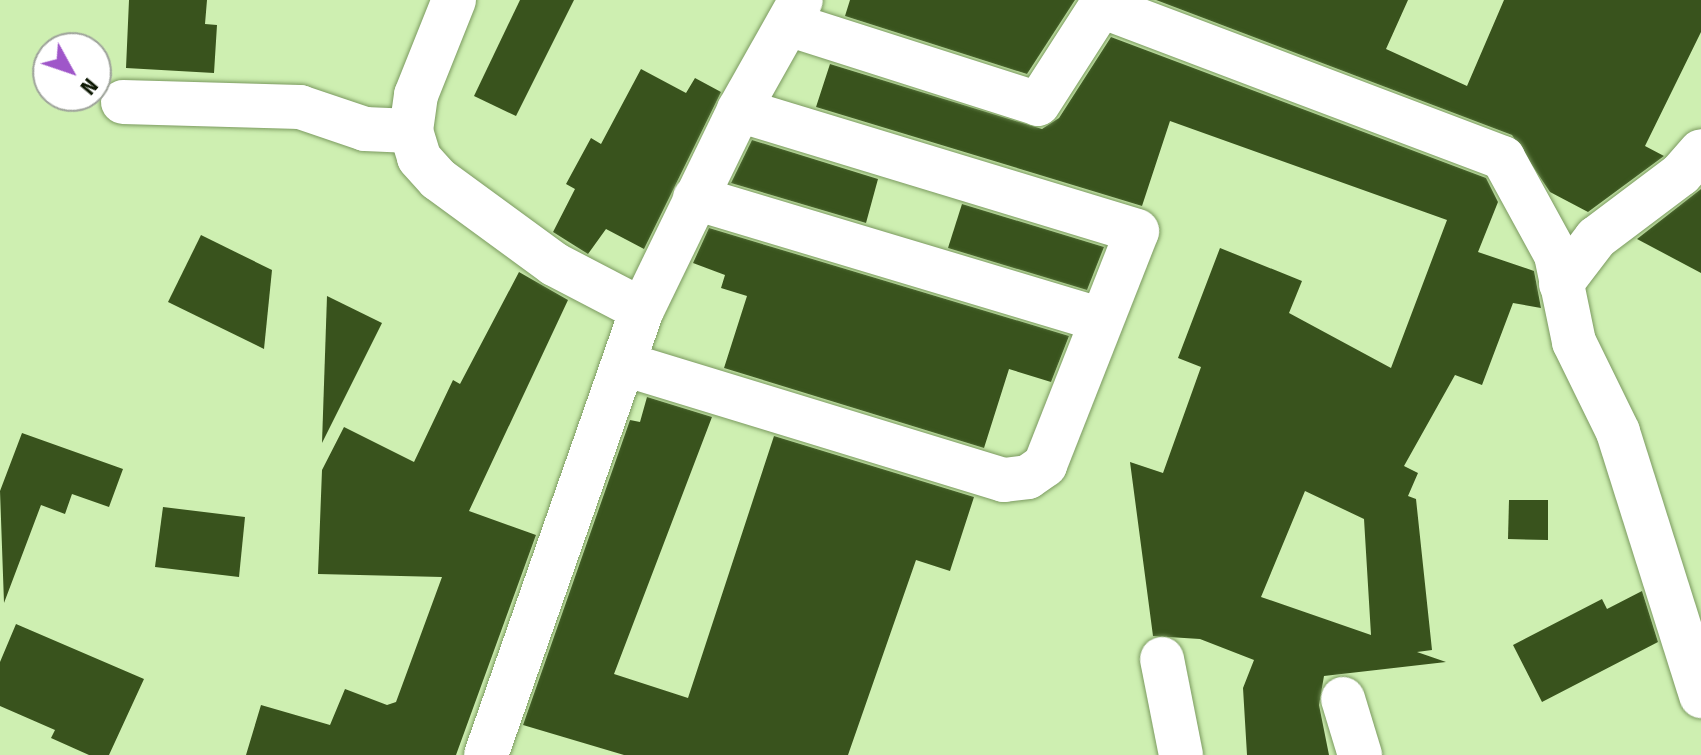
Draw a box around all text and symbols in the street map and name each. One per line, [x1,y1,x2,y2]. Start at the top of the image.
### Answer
north arrow [32,32,112,112]
text: N [75,73,104,100]

